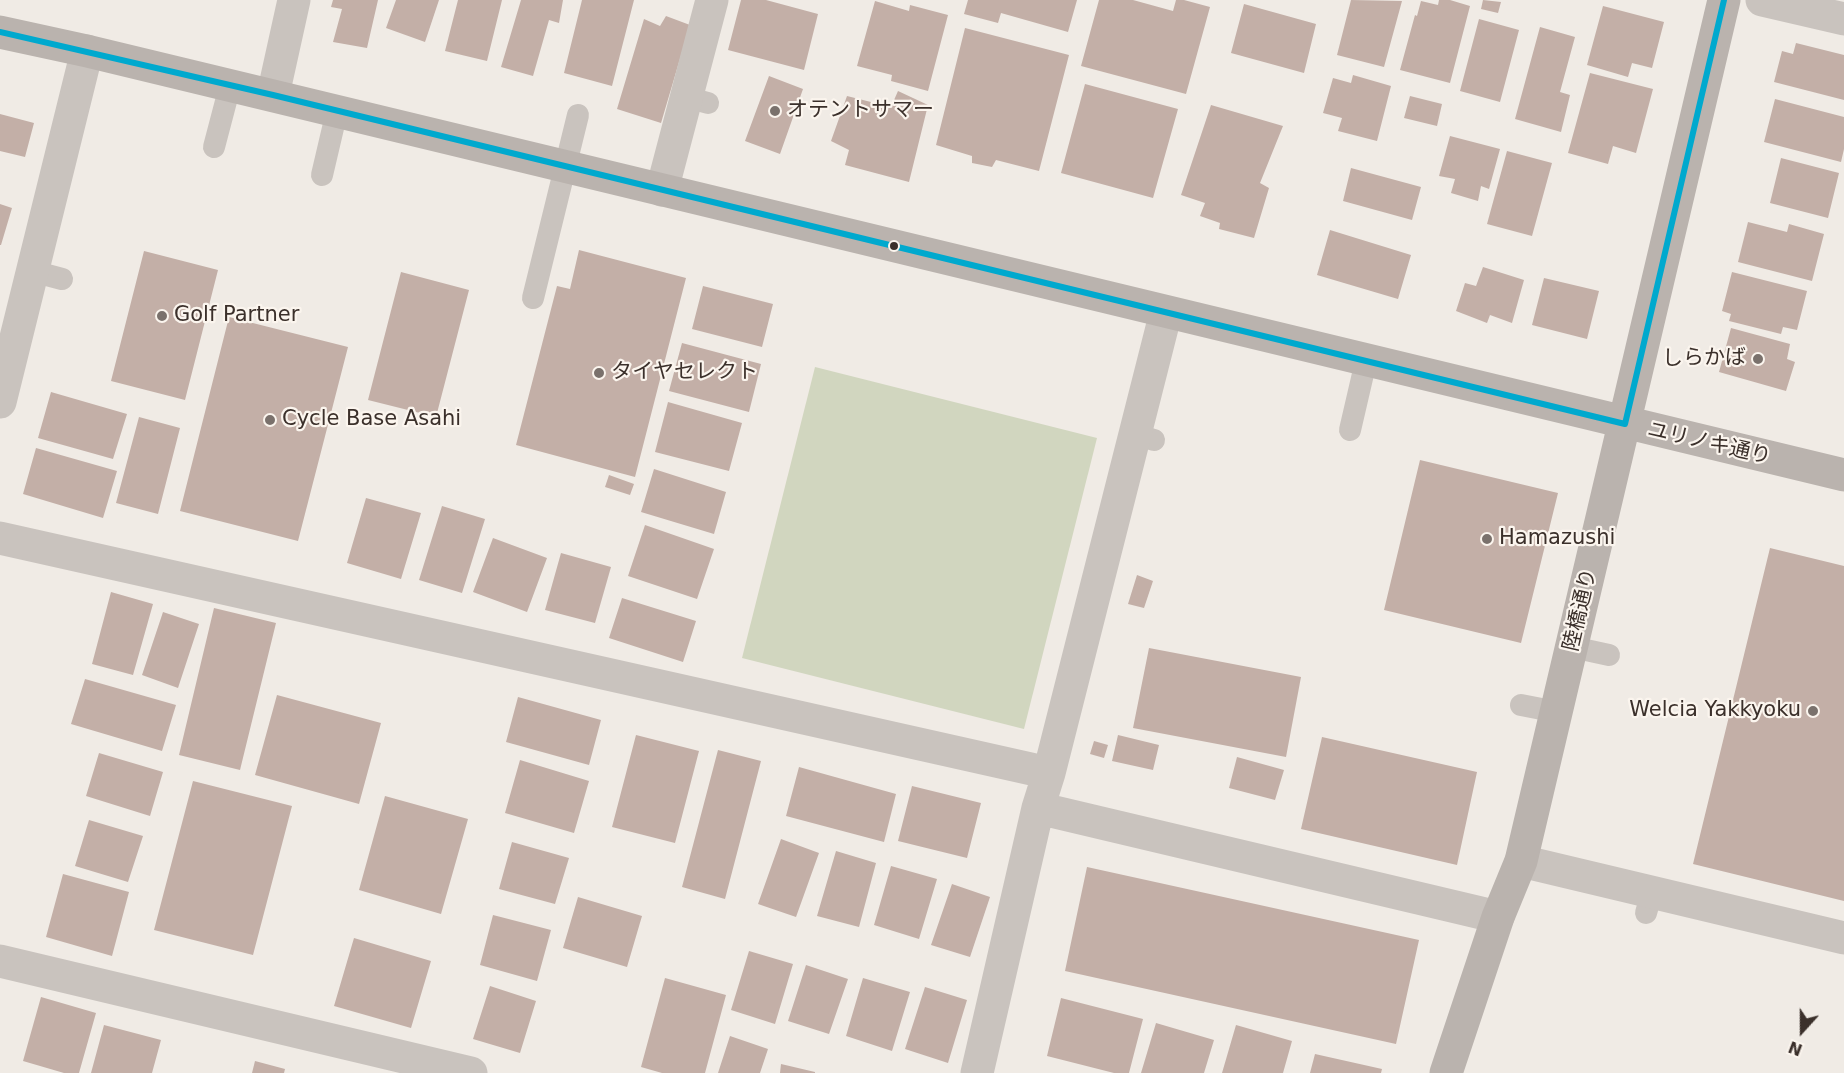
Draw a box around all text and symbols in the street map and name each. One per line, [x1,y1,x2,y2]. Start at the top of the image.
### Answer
place label: オテントサマー [787,98,934,124]
marker: オテントサマー [768,104,782,118]
unlabelled marker [888,240,900,252]
place label: Golf Partner [174,303,299,329]
marker: Golf Partner [155,309,169,323]
place label: しらかば [1662,346,1746,372]
marker: しらかば [1751,352,1765,366]
place label: タイヤセレクト [611,360,758,386]
marker: タイヤセレクト [592,366,606,380]
place label: Cycle Base Asahi [282,407,461,433]
marker: Cycle Base Asahi [263,413,277,427]
street label: ユリノキ通り [1645,418,1773,470]
place label: Hamazushi [1499,526,1615,552]
marker: Hamazushi [1480,532,1494,546]
street label: 陸橋通り [1559,566,1603,654]
place label: Welcia Yakkyoku [1629,698,1801,724]
marker: Welcia Yakkyoku [1806,704,1820,718]
north arrow [1772,1001,1832,1061]
text: N [1786,1037,1805,1060]

